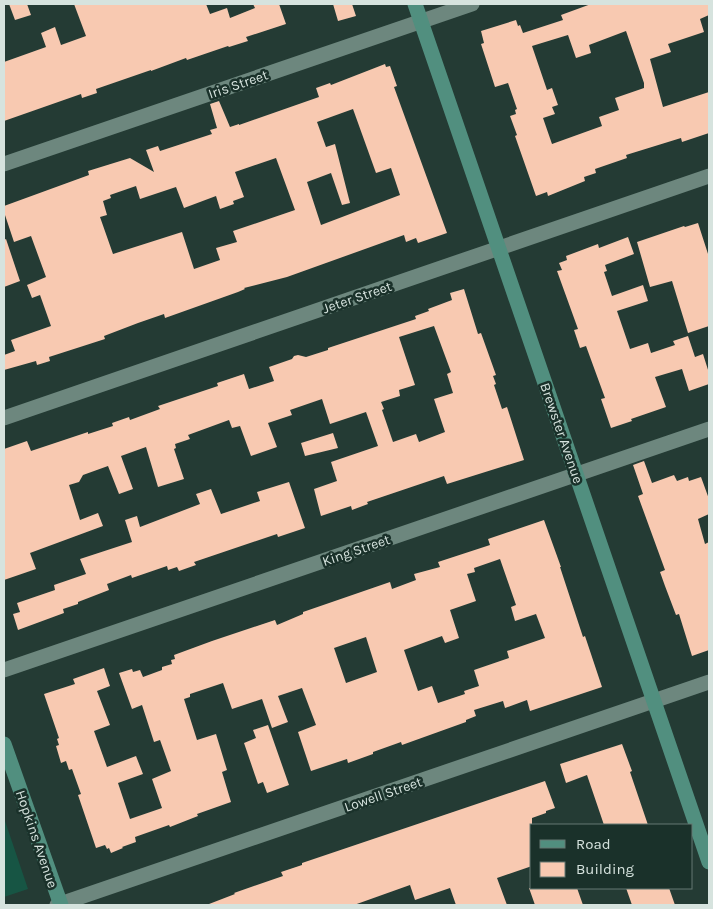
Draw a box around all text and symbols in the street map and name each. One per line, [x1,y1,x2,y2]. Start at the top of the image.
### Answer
street label: Iris Street [206,66,270,103]
street label: Jeter Street [320,278,394,317]
street label: Brewster Avenue [536,381,587,486]
street label: King Street [320,531,392,570]
street label: Lowell Street [342,773,424,816]
street label: Hopkins Avenue [12,788,61,890]
legend [530,824,693,889]
text: Road [576,835,611,853]
text: Building [576,860,634,878]

